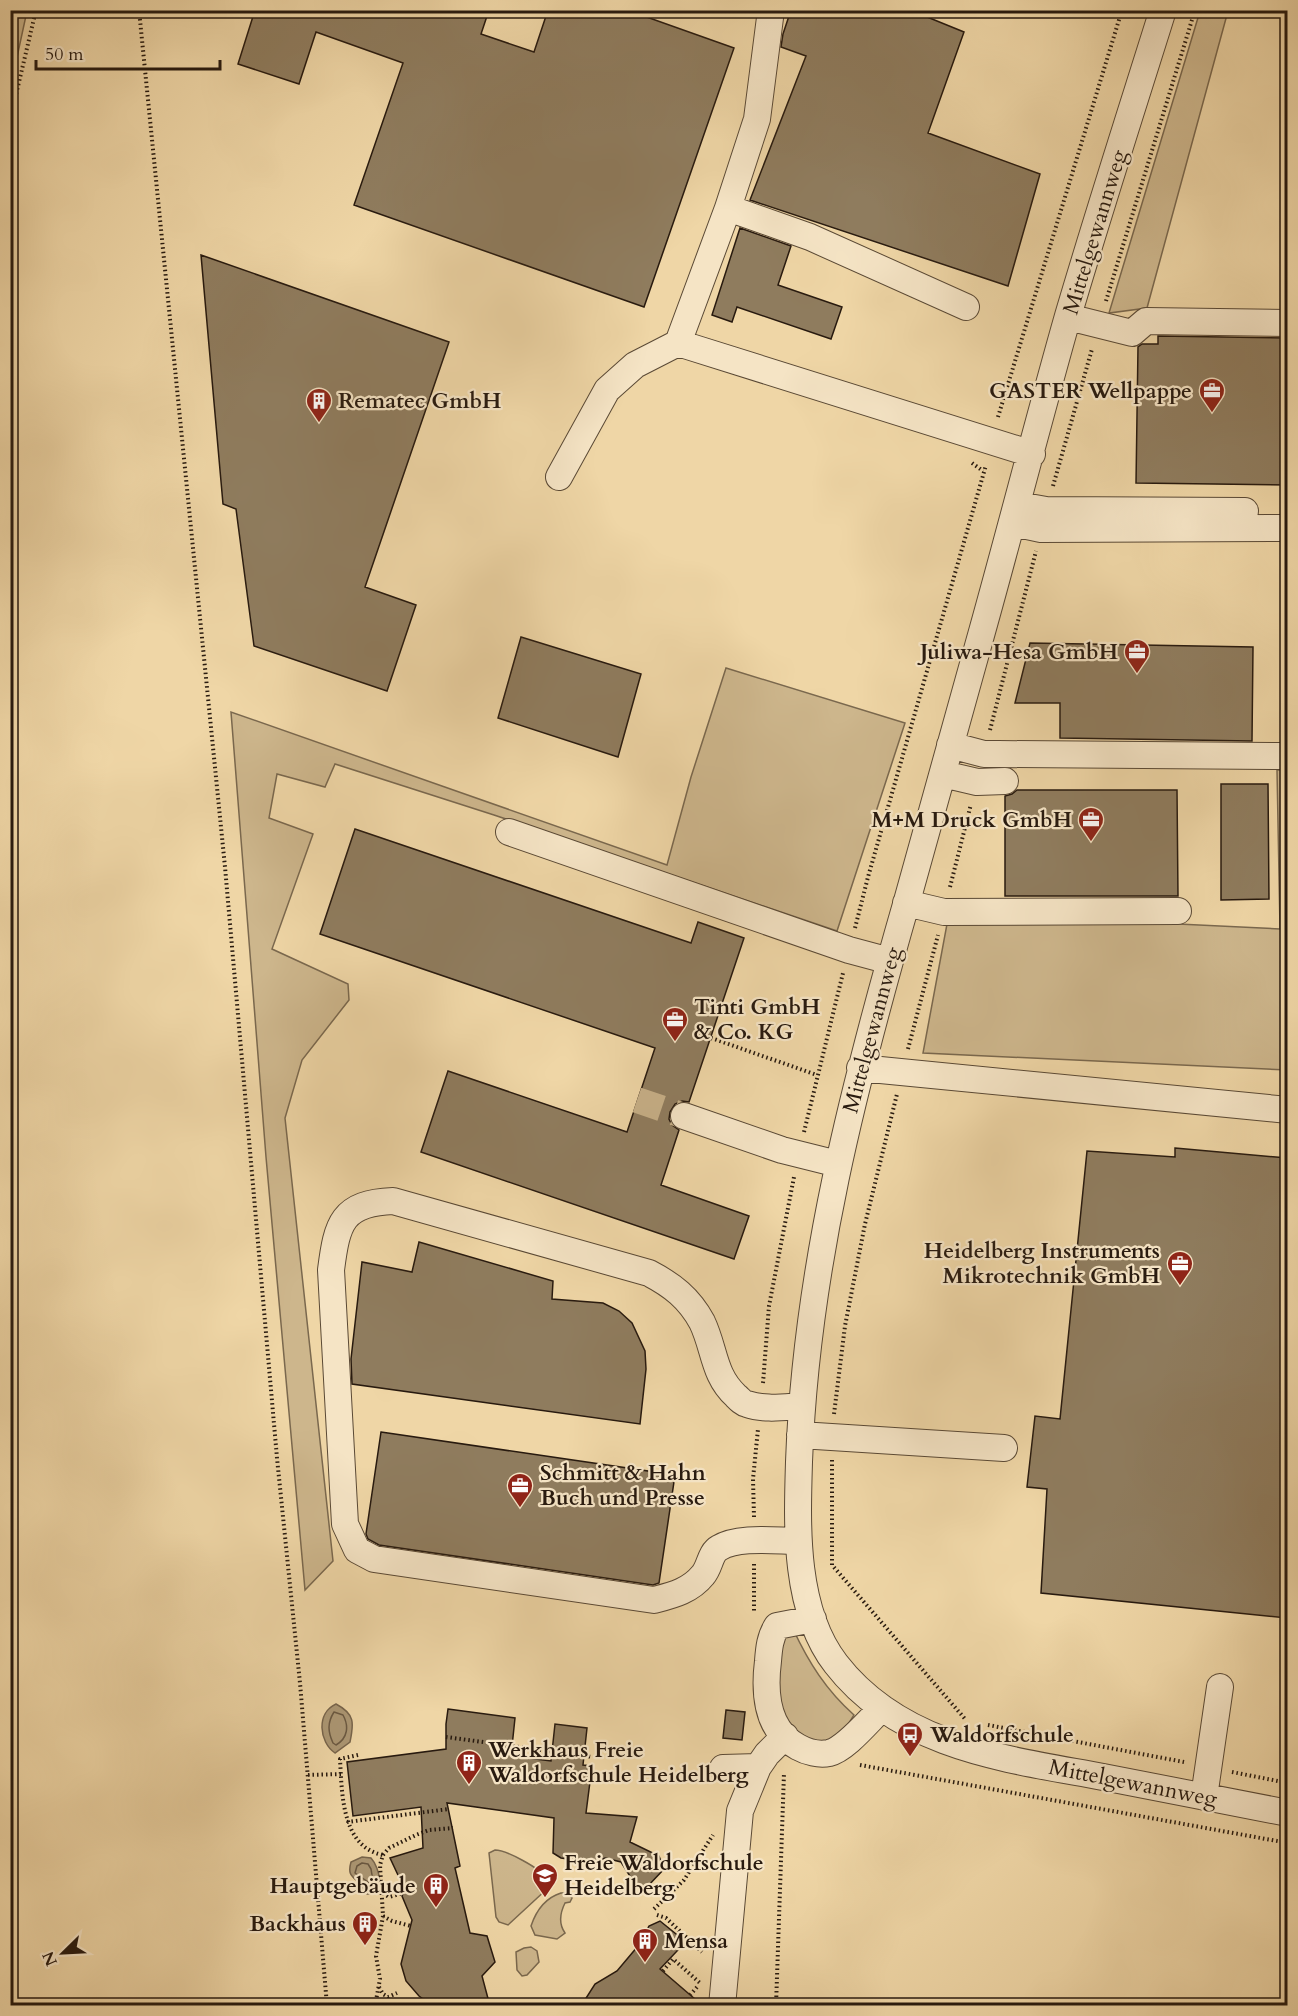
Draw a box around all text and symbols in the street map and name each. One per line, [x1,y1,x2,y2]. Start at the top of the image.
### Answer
scale bar [36,33,220,71]
text: 50 m [45,42,84,67]
street label: Mittelgewannweg [1056,145,1135,318]
place label: GASTER Wellpappe [989,376,1192,406]
office icon: GASTER Wellpappe [1197,376,1227,414]
building icon: Rematec GmbH [304,386,334,424]
place label: Rematec GmbH [338,386,501,416]
place label: Juliwa-Hesa GmbH [917,637,1118,667]
office icon: Juliwa-Hesa GmbH [1122,637,1152,675]
place label: M+M Druck GmbH [871,805,1072,835]
office icon: M+M Druck GmbH [1076,805,1106,843]
street label: Mittelgewannweg [835,943,909,1116]
place label: Tinti GmbH & Co. KG [694,992,820,1047]
office icon: Tinti GmbH & Co. KG [660,1005,690,1043]
place label: Heidelberg Instruments Mikrotechnik GmbH [924,1236,1160,1291]
office icon: Heidelberg Instruments Mikrotechnik GmbH [1165,1249,1195,1287]
place label: Schmitt & Hahn Buch und Presse [540,1458,706,1513]
office icon: Schmitt & Hahn Buch und Presse [505,1471,535,1509]
bus stop icon: Waldorfschule [895,1720,925,1758]
place label: Waldorfschule [929,1720,1074,1750]
place label: Werkhaus Freie Waldorfschule Heidelberg [487,1735,750,1790]
building icon: Werkhaus Freie Waldorfschule Heidelberg [454,1748,484,1786]
street label: Mittelgewannweg [1046,1752,1220,1814]
place label: Freie Waldorfschule Heidelberg [564,1848,764,1903]
school or university icon: Freie Waldorfschule Heidelberg [530,1861,560,1899]
place label: Hauptgebäude [269,1871,416,1901]
building icon: Hauptgebäude [421,1871,451,1909]
place label: Backhaus [249,1909,346,1939]
building icon: Backhaus [350,1909,380,1947]
north arrow [33,1923,93,1983]
building icon: Mensa [630,1926,660,1964]
place label: Mensa [664,1926,728,1956]
text: N [37,1948,63,1970]

